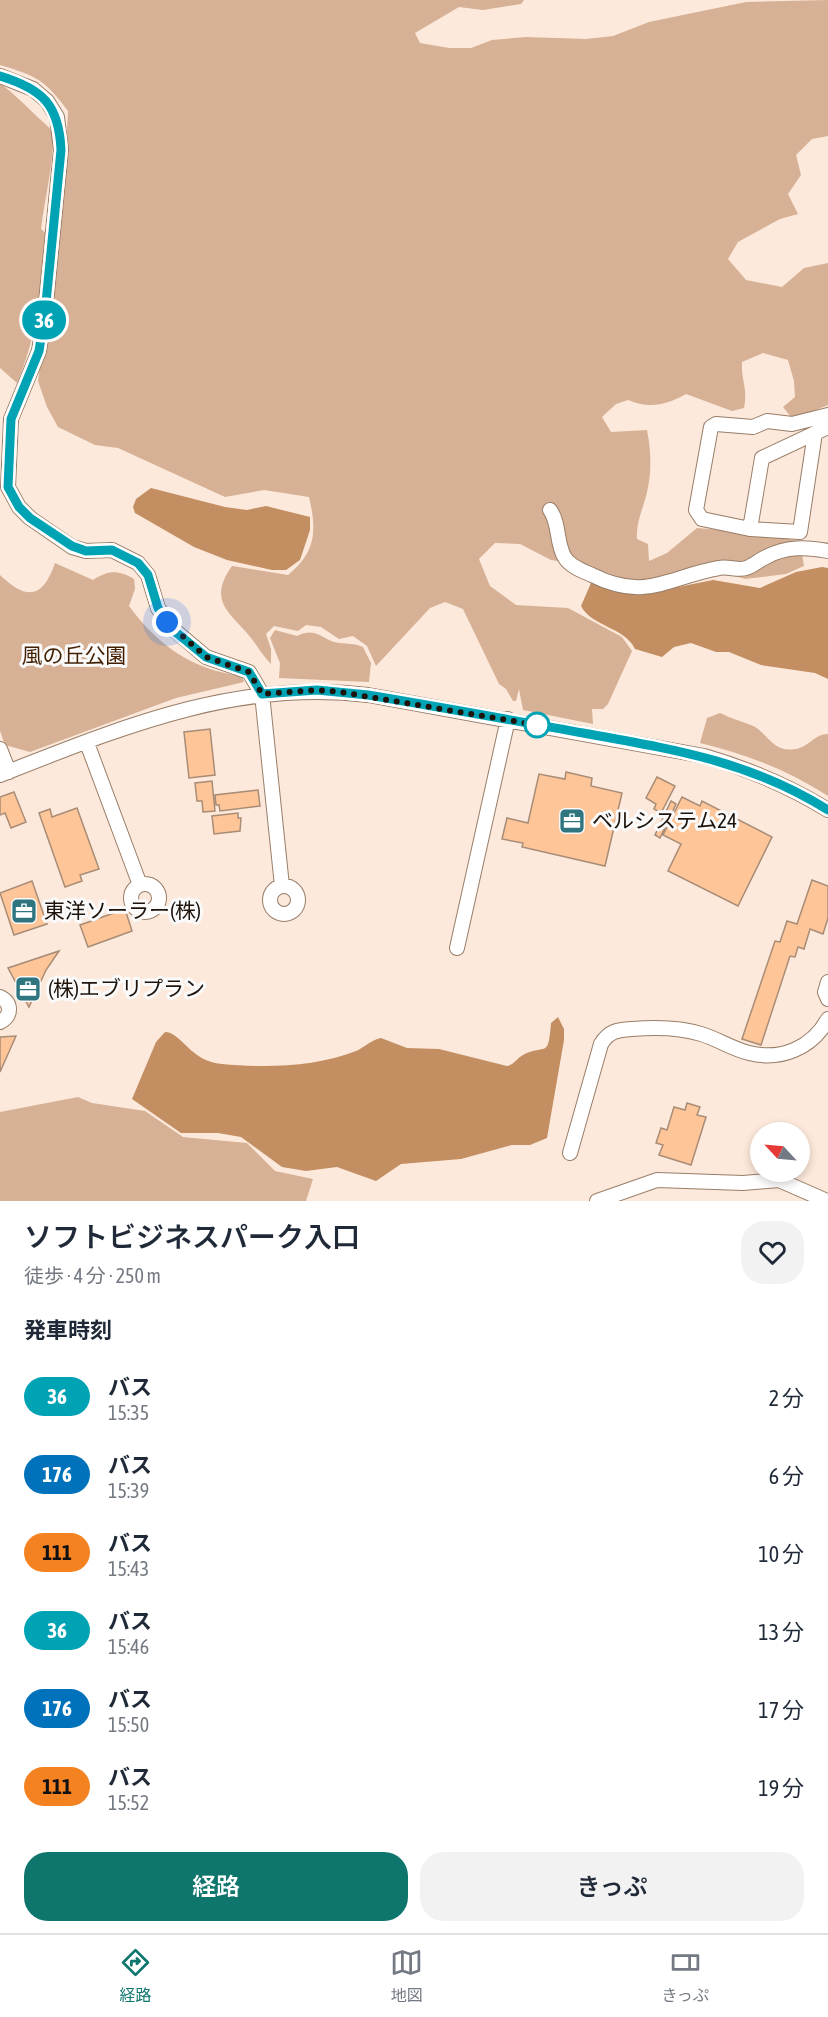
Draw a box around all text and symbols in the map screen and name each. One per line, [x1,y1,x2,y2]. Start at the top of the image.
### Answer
line badge: 36 [17,300,71,340]
text: 36 [34,308,54,332]
your location [152,607,182,637]
park label: 風の丘公園 [22,643,127,667]
unlabelled marker [524,712,550,738]
office icon: ベルシステム24 [557,806,587,836]
place label: ベルシステム24 [592,808,737,832]
office icon: 東洋ソーラー(株) [9,896,39,926]
place label: 東洋ソーラー(株) [44,898,201,922]
office icon: (株)エブリプラン [13,974,43,1004]
place label: (株)エブリプラン [48,976,205,1000]
north arrow [750,1122,810,1182]
map controls [750,1122,810,1182]
text: ソフトビジネスパーク入口 [24,1221,360,1253]
button: heart [741,1221,804,1284]
text: 徒歩 · 4 分 · 250 m [24,1264,161,1287]
text: 発車時刻 [24,1317,112,1343]
text: バス [108,1374,152,1400]
text: 36 [47,1384,67,1408]
text: 2 分 [769,1385,804,1411]
text: 15:35 [108,1401,149,1424]
text: バス [108,1452,152,1478]
text: 176 [42,1462,72,1486]
text: 6 分 [769,1463,804,1489]
text: 15:39 [108,1479,149,1502]
text: バス [108,1530,152,1556]
text: 111 [42,1540,72,1564]
text: 10 分 [758,1541,804,1567]
text: 15:43 [108,1557,149,1580]
text: バス [108,1608,152,1634]
text: 36 [47,1618,67,1642]
text: 13 分 [758,1619,804,1645]
text: 15:46 [108,1635,149,1658]
text: バス [108,1686,152,1712]
text: 176 [42,1696,72,1720]
text: 17 分 [758,1697,804,1723]
text: 15:50 [108,1713,149,1736]
text: バス [108,1764,152,1790]
text: 111 [42,1774,72,1798]
text: 19 分 [758,1775,804,1801]
text: 15:52 [108,1791,149,1814]
button: 経路 [24,1852,408,1921]
button: きっぷ [420,1852,804,1921]
tab: 経路 [119,1946,152,2006]
tab: 地図 [390,1946,423,2006]
tab: きっぷ [662,1946,709,2006]

